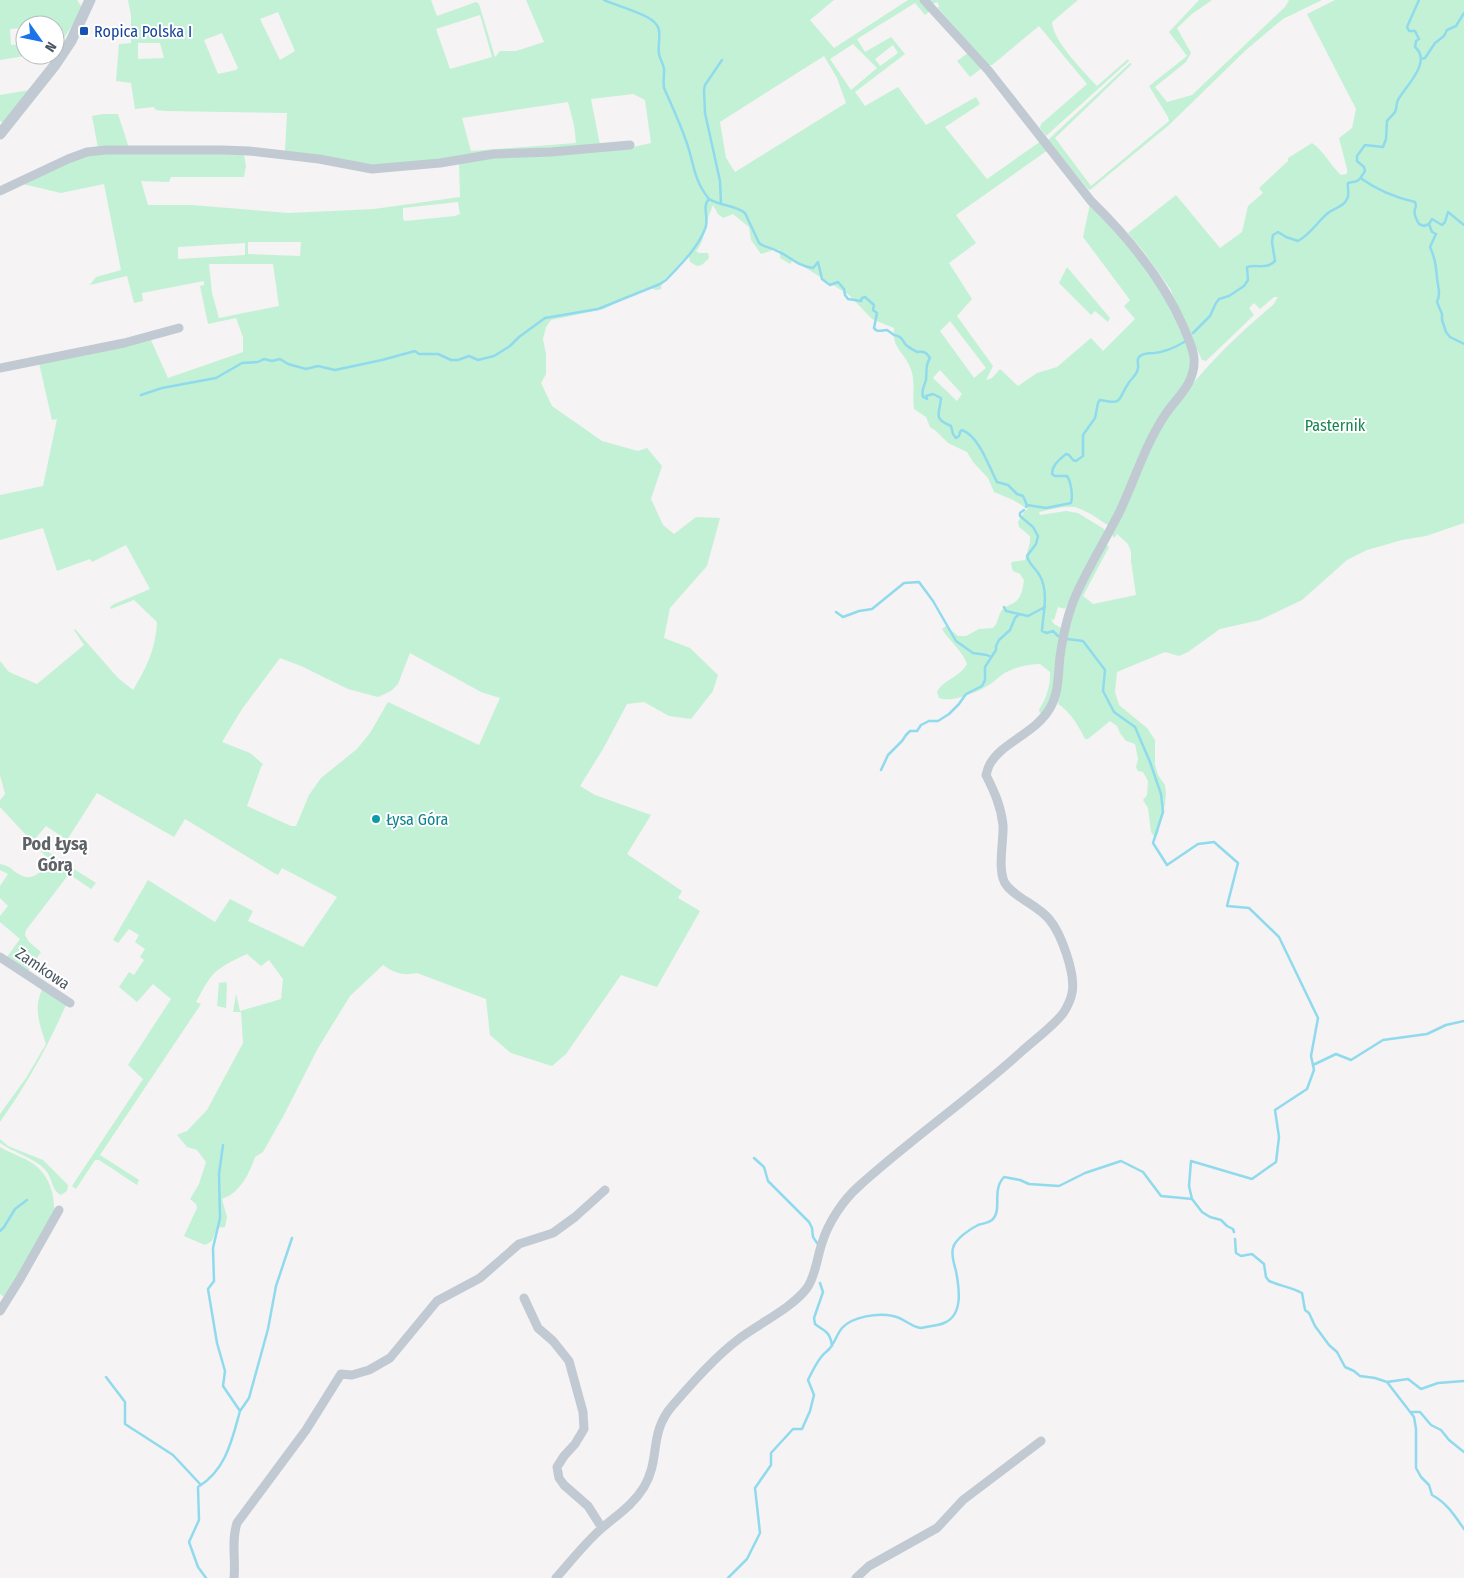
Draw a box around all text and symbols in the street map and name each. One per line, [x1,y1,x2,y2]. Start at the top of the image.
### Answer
north arrow [15,15,65,65]
place label: Ropica Polska I [94,22,192,41]
marker: Ropica Polska I [78,25,90,37]
text: N [41,39,60,55]
park label: Pasternik [1305,416,1366,435]
place label: Łysa Góra [386,810,448,829]
marker: Łysa Góra [370,813,382,825]
district label: Pod Łysą Górą [22,833,88,876]
street label: Zamkowa [12,943,74,994]

